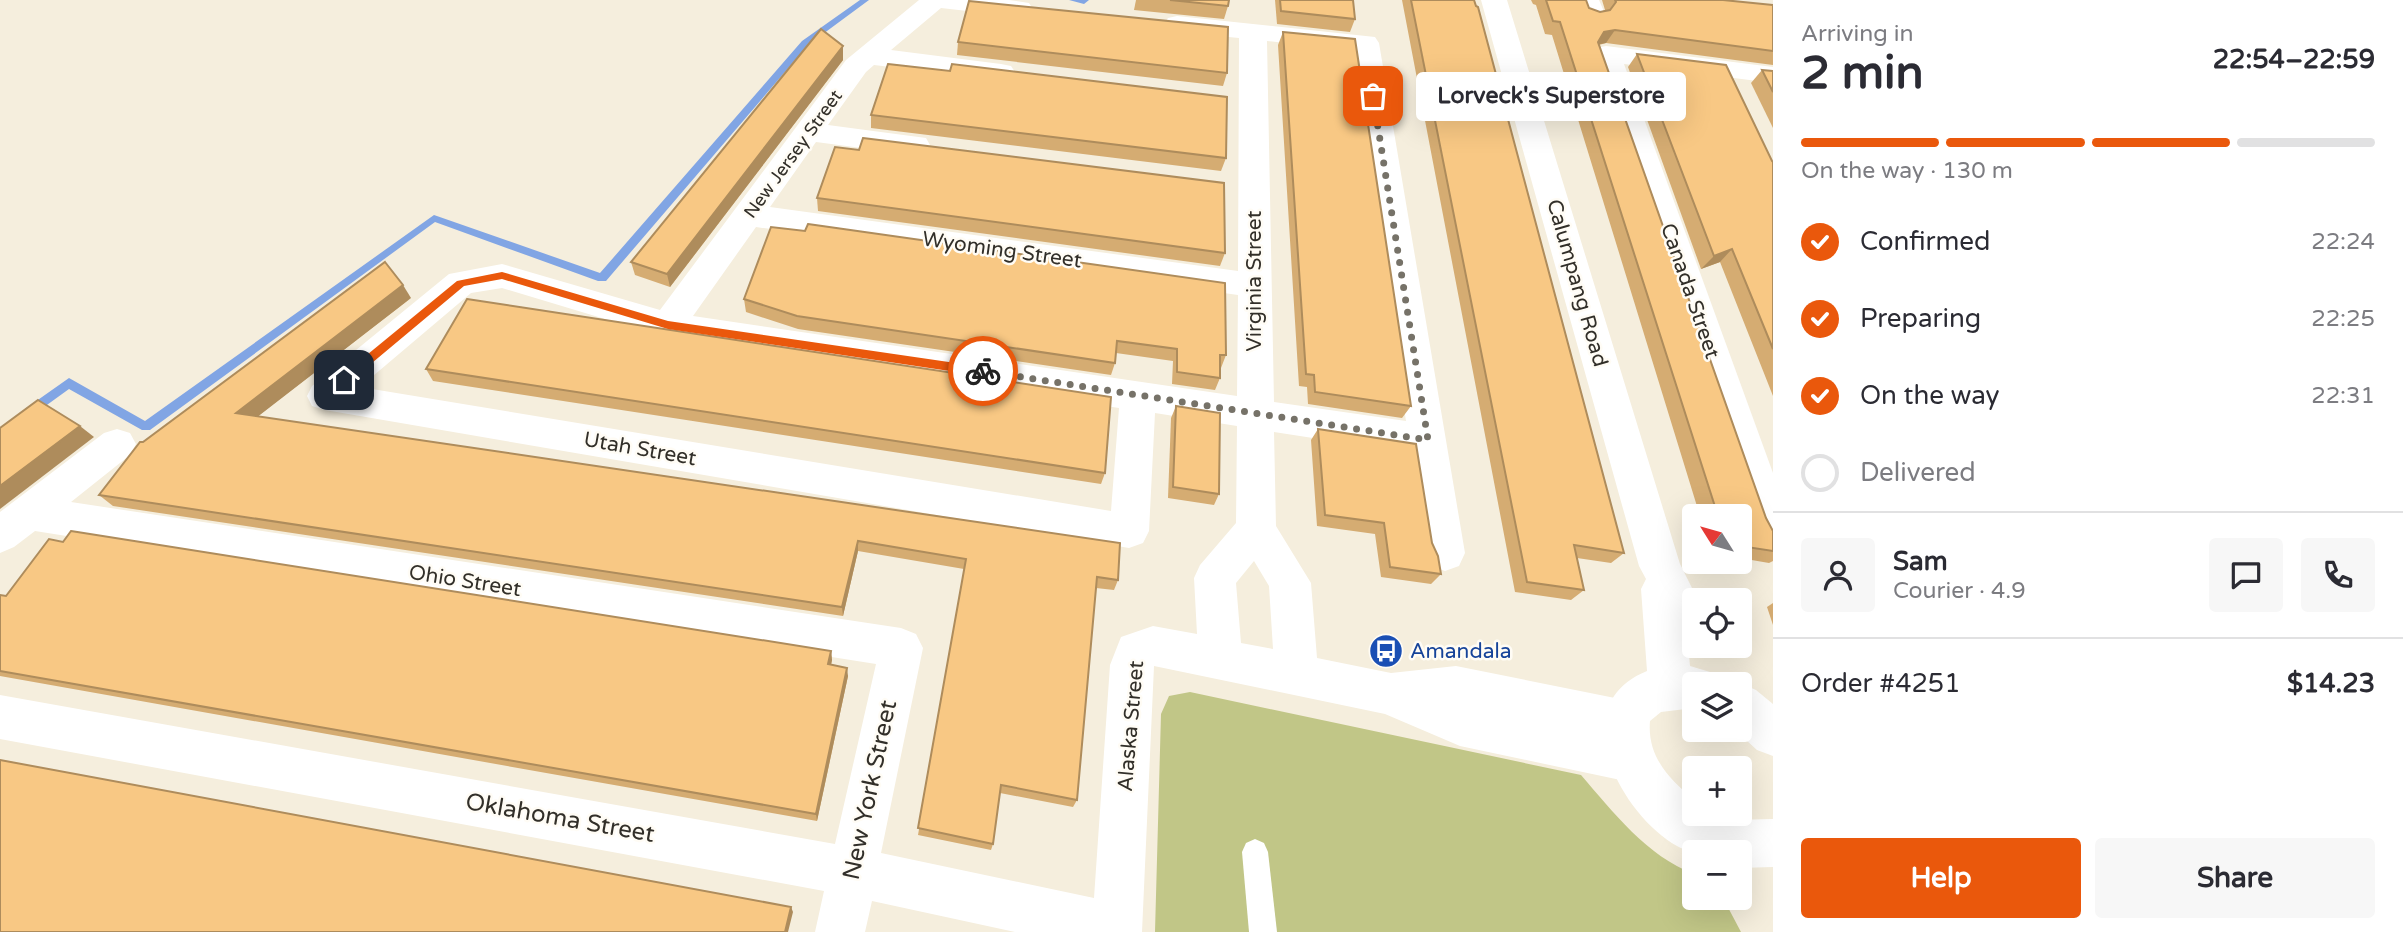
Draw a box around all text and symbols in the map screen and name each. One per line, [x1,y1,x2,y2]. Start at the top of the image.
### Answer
text: Arriving in [1801,20,1914,48]
text: 22:54–22:59 [2213,44,2375,75]
text: 2 min [1801,46,1924,101]
pin [1343,66,1403,126]
callout: Lorveck's Superstore [1415,72,1684,120]
icon: bag [1354,77,1392,115]
text: Lorveck's Superstore [1437,82,1665,110]
street label: New Jersey Street [739,85,847,222]
text: On the way · 130 m [1801,157,2013,185]
street label: Calumpang Road [1541,196,1613,370]
street label: Virginia Street [1242,210,1267,352]
street label: Canada Street [1655,220,1725,362]
icon: check [1801,223,1839,261]
street label: Wyoming Street [921,226,1083,274]
text: Confirmed [1860,226,1990,257]
text: 22:24 [2311,228,2375,256]
icon: check [1801,300,1839,338]
text: Preparing [1860,303,1981,334]
text: 22:25 [2311,305,2375,333]
courier [948,336,1018,406]
pin [314,350,374,410]
icon: bike [964,352,1002,390]
icon: home [325,361,363,399]
icon: check [1801,377,1839,415]
text: On the way [1860,380,2000,411]
text: 22:31 [2311,382,2375,410]
street label: Utah Street [582,427,698,471]
text: Delivered [1860,457,1976,488]
north arrow [1682,504,1752,574]
map controls [1682,504,1752,910]
button: person [1801,538,1875,612]
button: chat [2209,538,2283,612]
button: phone [2301,538,2375,612]
text: Sam [1893,546,1948,577]
street label: Ohio Street [407,560,523,602]
text: Courier · 4.9 [1893,577,2026,605]
button: locate [1682,588,1752,658]
bus stop icon: Amandala [1367,632,1405,670]
place label: Amandala [1410,639,1512,664]
street label: Alaska Street [1113,660,1149,792]
text: Order #4251 [1801,668,1961,699]
text: $14.23 [2287,668,2375,699]
button: layers [1682,672,1752,742]
street label: New York Street [837,698,903,882]
button: + [1682,756,1752,826]
street label: Oklahoma Street [463,787,657,849]
button: Help [1801,838,2081,918]
button: Share [2095,838,2375,918]
button: − [1682,840,1752,910]

